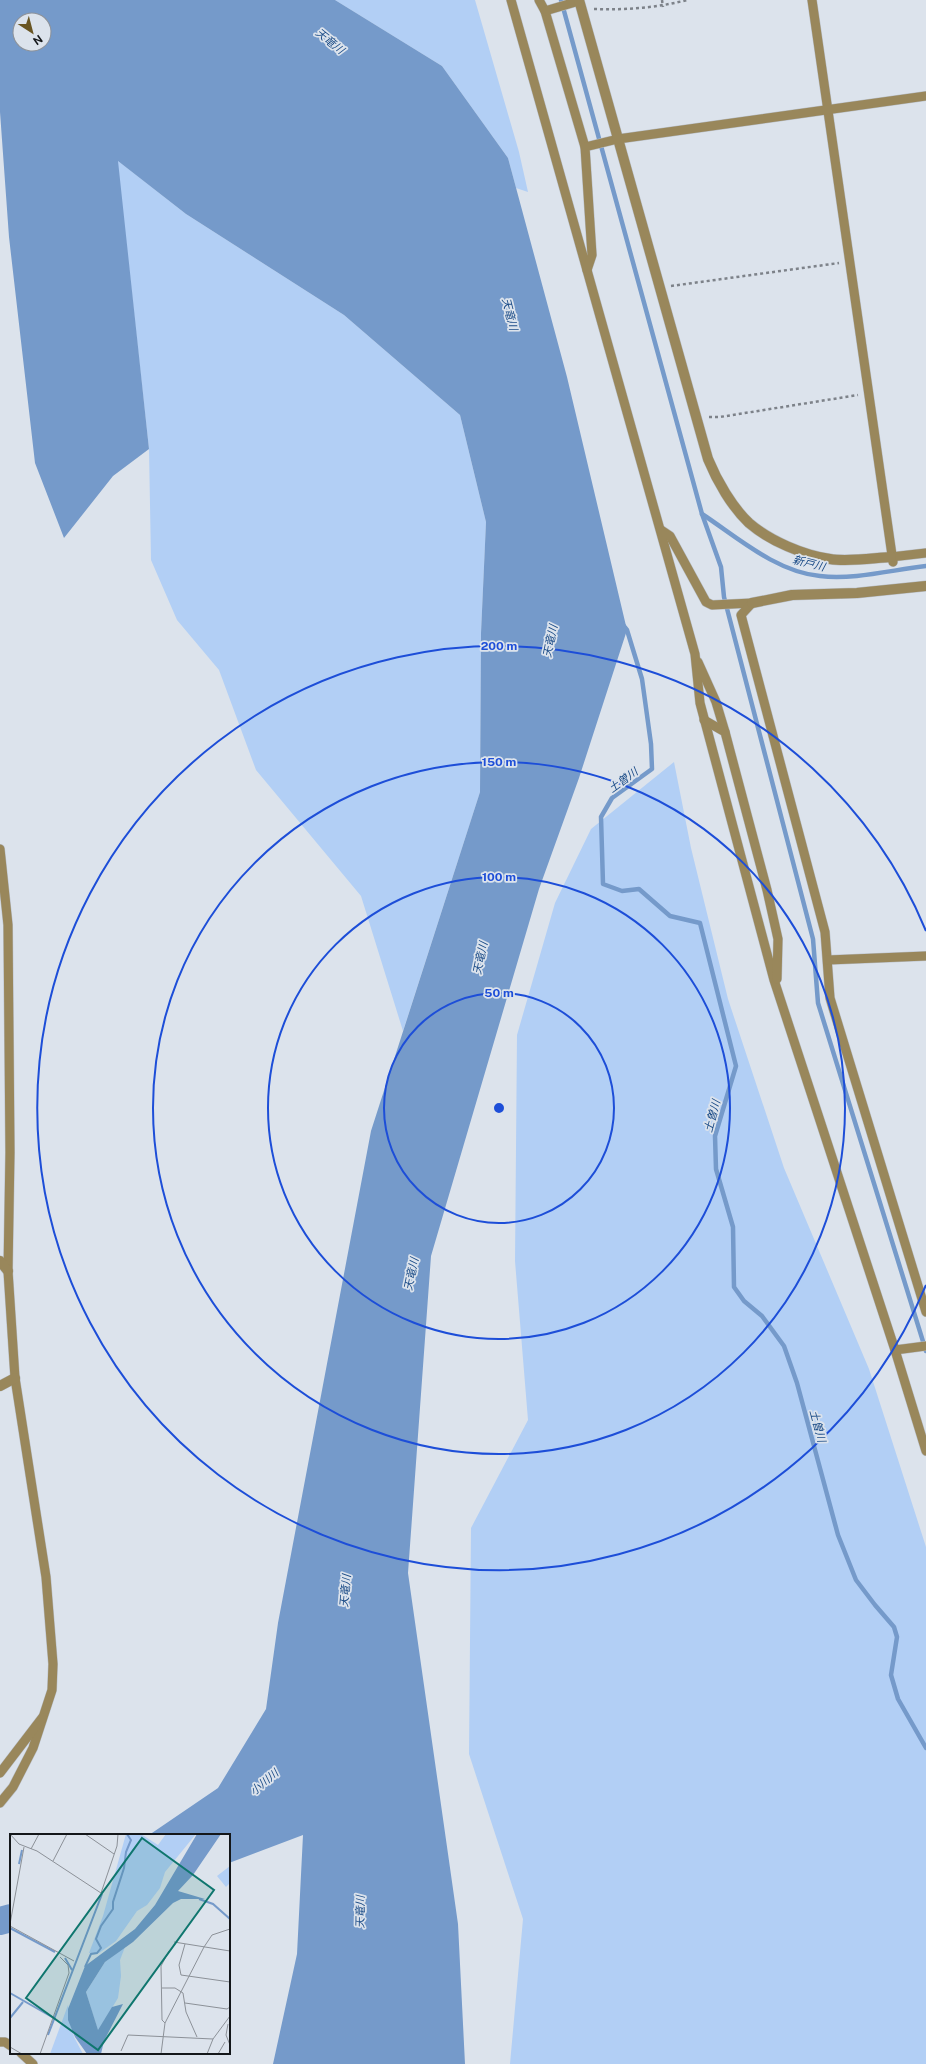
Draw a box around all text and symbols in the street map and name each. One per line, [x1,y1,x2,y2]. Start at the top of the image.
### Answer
north arrow [12,12,52,52]
water label: 天竜川 [313,26,347,57]
text: N [31,33,45,47]
water label: 天竜川 [500,297,520,332]
water label: 新戸川 [792,553,827,573]
water label: 天竜川 [541,623,560,658]
text: 200 m [481,639,517,653]
text: 150 m [482,755,516,769]
water label: 土曽川 [606,765,641,795]
text: 100 m [482,870,516,884]
water label: 天竜川 [471,940,490,975]
text: 50 m [484,986,514,1000]
water label: 土曽川 [702,1098,722,1133]
centre of rings [492,1101,506,1115]
water label: 天竜川 [402,1256,421,1291]
water label: 土曽川 [808,1409,828,1444]
water label: 天竜川 [338,1573,353,1608]
water label: 小川川 [248,1766,281,1797]
inset map [10,1834,230,2054]
water label: 天竜川 [354,1894,366,1929]

